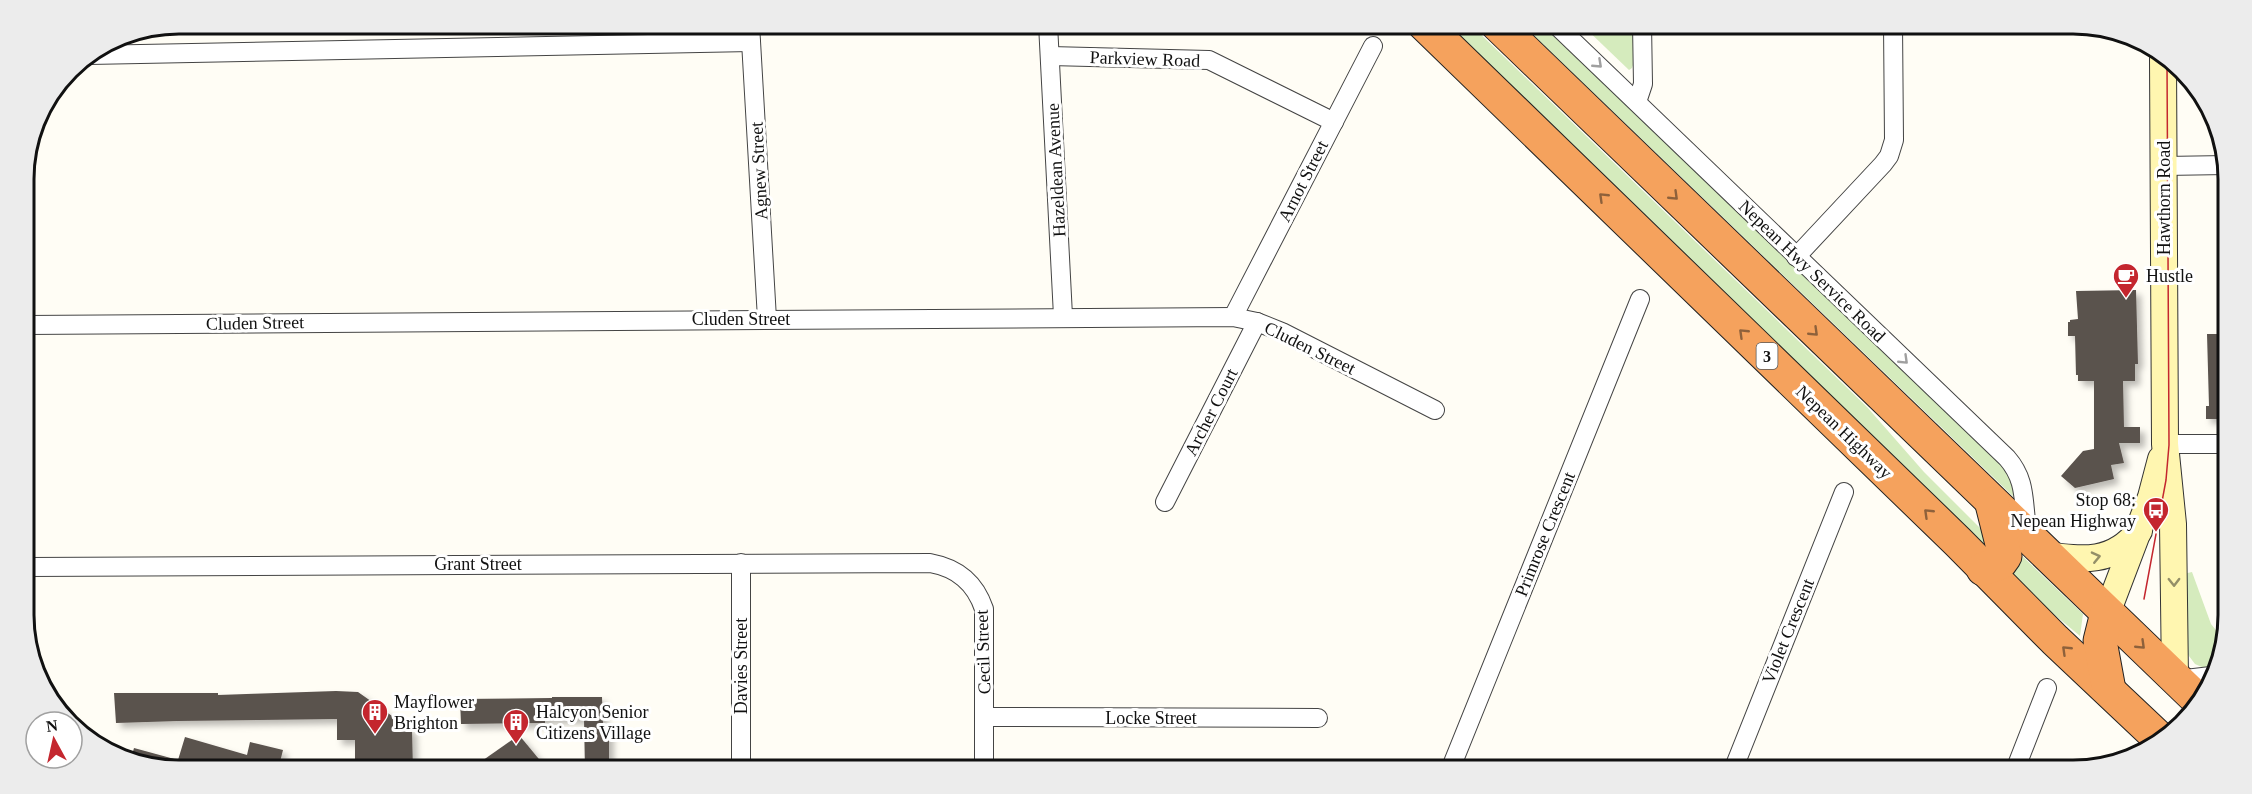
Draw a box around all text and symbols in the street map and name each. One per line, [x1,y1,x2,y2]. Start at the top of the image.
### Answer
street label: Parkview Road [1089,47,1201,71]
one-way arrow [1591,57,1601,68]
street label: Hazeldean Avenue [1043,103,1069,237]
street label: Agnew Street [746,121,772,221]
street label: Arnot Street [1274,137,1332,225]
street label: Hawthorn Road [2154,141,2174,255]
one-way arrow [1668,189,1678,200]
one-way arrow [1599,193,1609,204]
street label: Nepean Hwy Service Road [1735,196,1889,346]
cafe icon: Hustle [2111,261,2141,299]
place label: Hustle [2146,266,2193,286]
street label: Cluden Street [692,309,790,329]
street label: Cluden Street [206,312,304,334]
street label: Cluden Street [1261,317,1359,379]
one-way arrow [1807,324,1818,335]
one-way arrow [1739,329,1749,340]
road number: 3 [1756,343,1778,369]
one-way arrow [1897,353,1908,364]
street label: Archer Court [1180,365,1242,459]
street label: Nepean Highway [1792,381,1896,483]
street label: Primrose Crescent [1511,469,1579,599]
place label: Stop 68: Nepean Highway [2011,490,2136,531]
bus stop icon: Stop 68: Nepean Highway [2141,495,2171,533]
one-way arrow [1924,509,1934,520]
one-way arrow [2091,552,2101,565]
street label: Grant Street [434,554,522,574]
street label: Violet Crescent [1758,576,1818,686]
one-way arrow [2168,578,2180,587]
street label: Cecil Street [972,609,994,695]
street label: Davies Street [731,618,751,714]
one-way arrow [2133,638,2144,649]
one-way arrow [2062,647,2073,658]
place label: Mayflower Brighton [394,692,474,733]
building icon: Mayflower Brighton [360,697,390,735]
place label: Halcyon Senior Citizens Village [536,702,651,743]
building icon: Halcyon Senior Citizens Village [501,707,531,745]
street label: Locke Street [1105,708,1197,728]
north arrow [24,710,84,770]
text: N [45,716,59,735]

